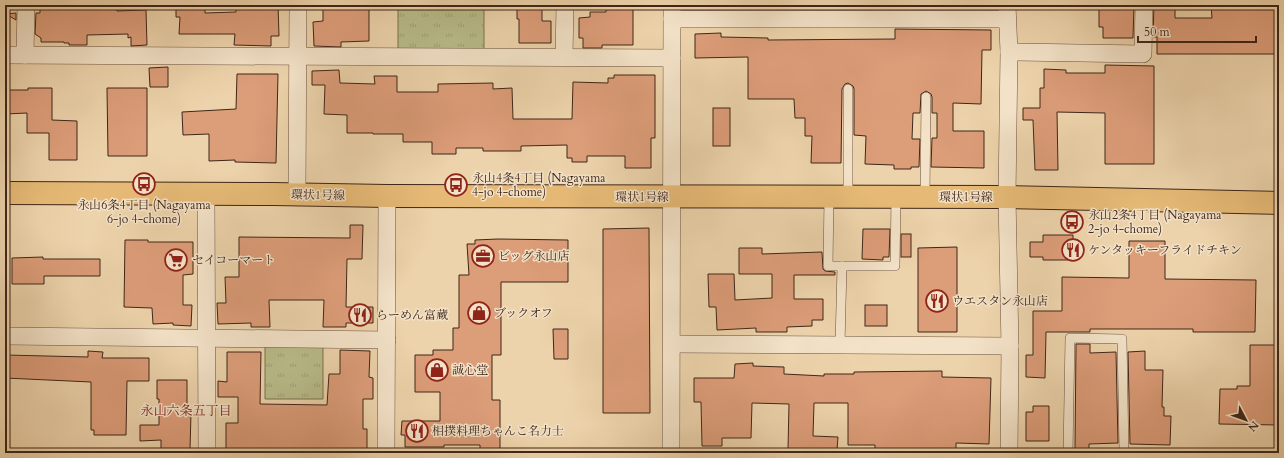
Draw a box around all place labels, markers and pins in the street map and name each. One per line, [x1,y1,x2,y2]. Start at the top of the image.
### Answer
place label: 永山4条4丁目 (Nagayama 4-jo 4-chome) [472,170,606,200]
bus stop icon: 永山6条4丁目 (Nagayama 6-jo 4-chome) [131,171,157,197]
bus stop icon: 永山4条4丁目 (Nagayama 4-jo 4-chome) [443,172,469,198]
place label: 永山6条4丁目 (Nagayama 6-jo 4-chome) [77,197,212,227]
place label: 永山2条4丁目 (Nagayama 2-jo 4-chome) [1088,207,1222,237]
bus stop icon: 永山2条4丁目 (Nagayama 2-jo 4-chome) [1059,209,1085,235]
restaurant icon: ケンタッキーフライドチキン [1060,237,1086,263]
place label: ケンタッキーフライドチキン [1088,242,1242,258]
office icon: ビッグ永山店 [470,243,496,269]
supermarket icon: セイコーマート [163,247,189,273]
place label: ビッグ永山店 [498,248,570,264]
place label: セイコーマート [192,252,275,268]
restaurant icon: ウエスタン永山店 [924,288,950,314]
place label: ウエスタン永山店 [952,293,1048,309]
shop icon: ブックオフ [466,300,492,326]
restaurant icon: らーめん富蔵 [347,302,373,328]
place label: ブックオフ [494,305,553,321]
place label: らーめん富蔵 [376,307,448,323]
shop icon: 誠心堂 [424,357,450,383]
place label: 誠心堂 [452,362,488,378]
restaurant icon: 相撲料理ちゃんこ名力士 [404,418,430,444]
place label: 相撲料理ちゃんこ名力士 [432,423,564,439]

